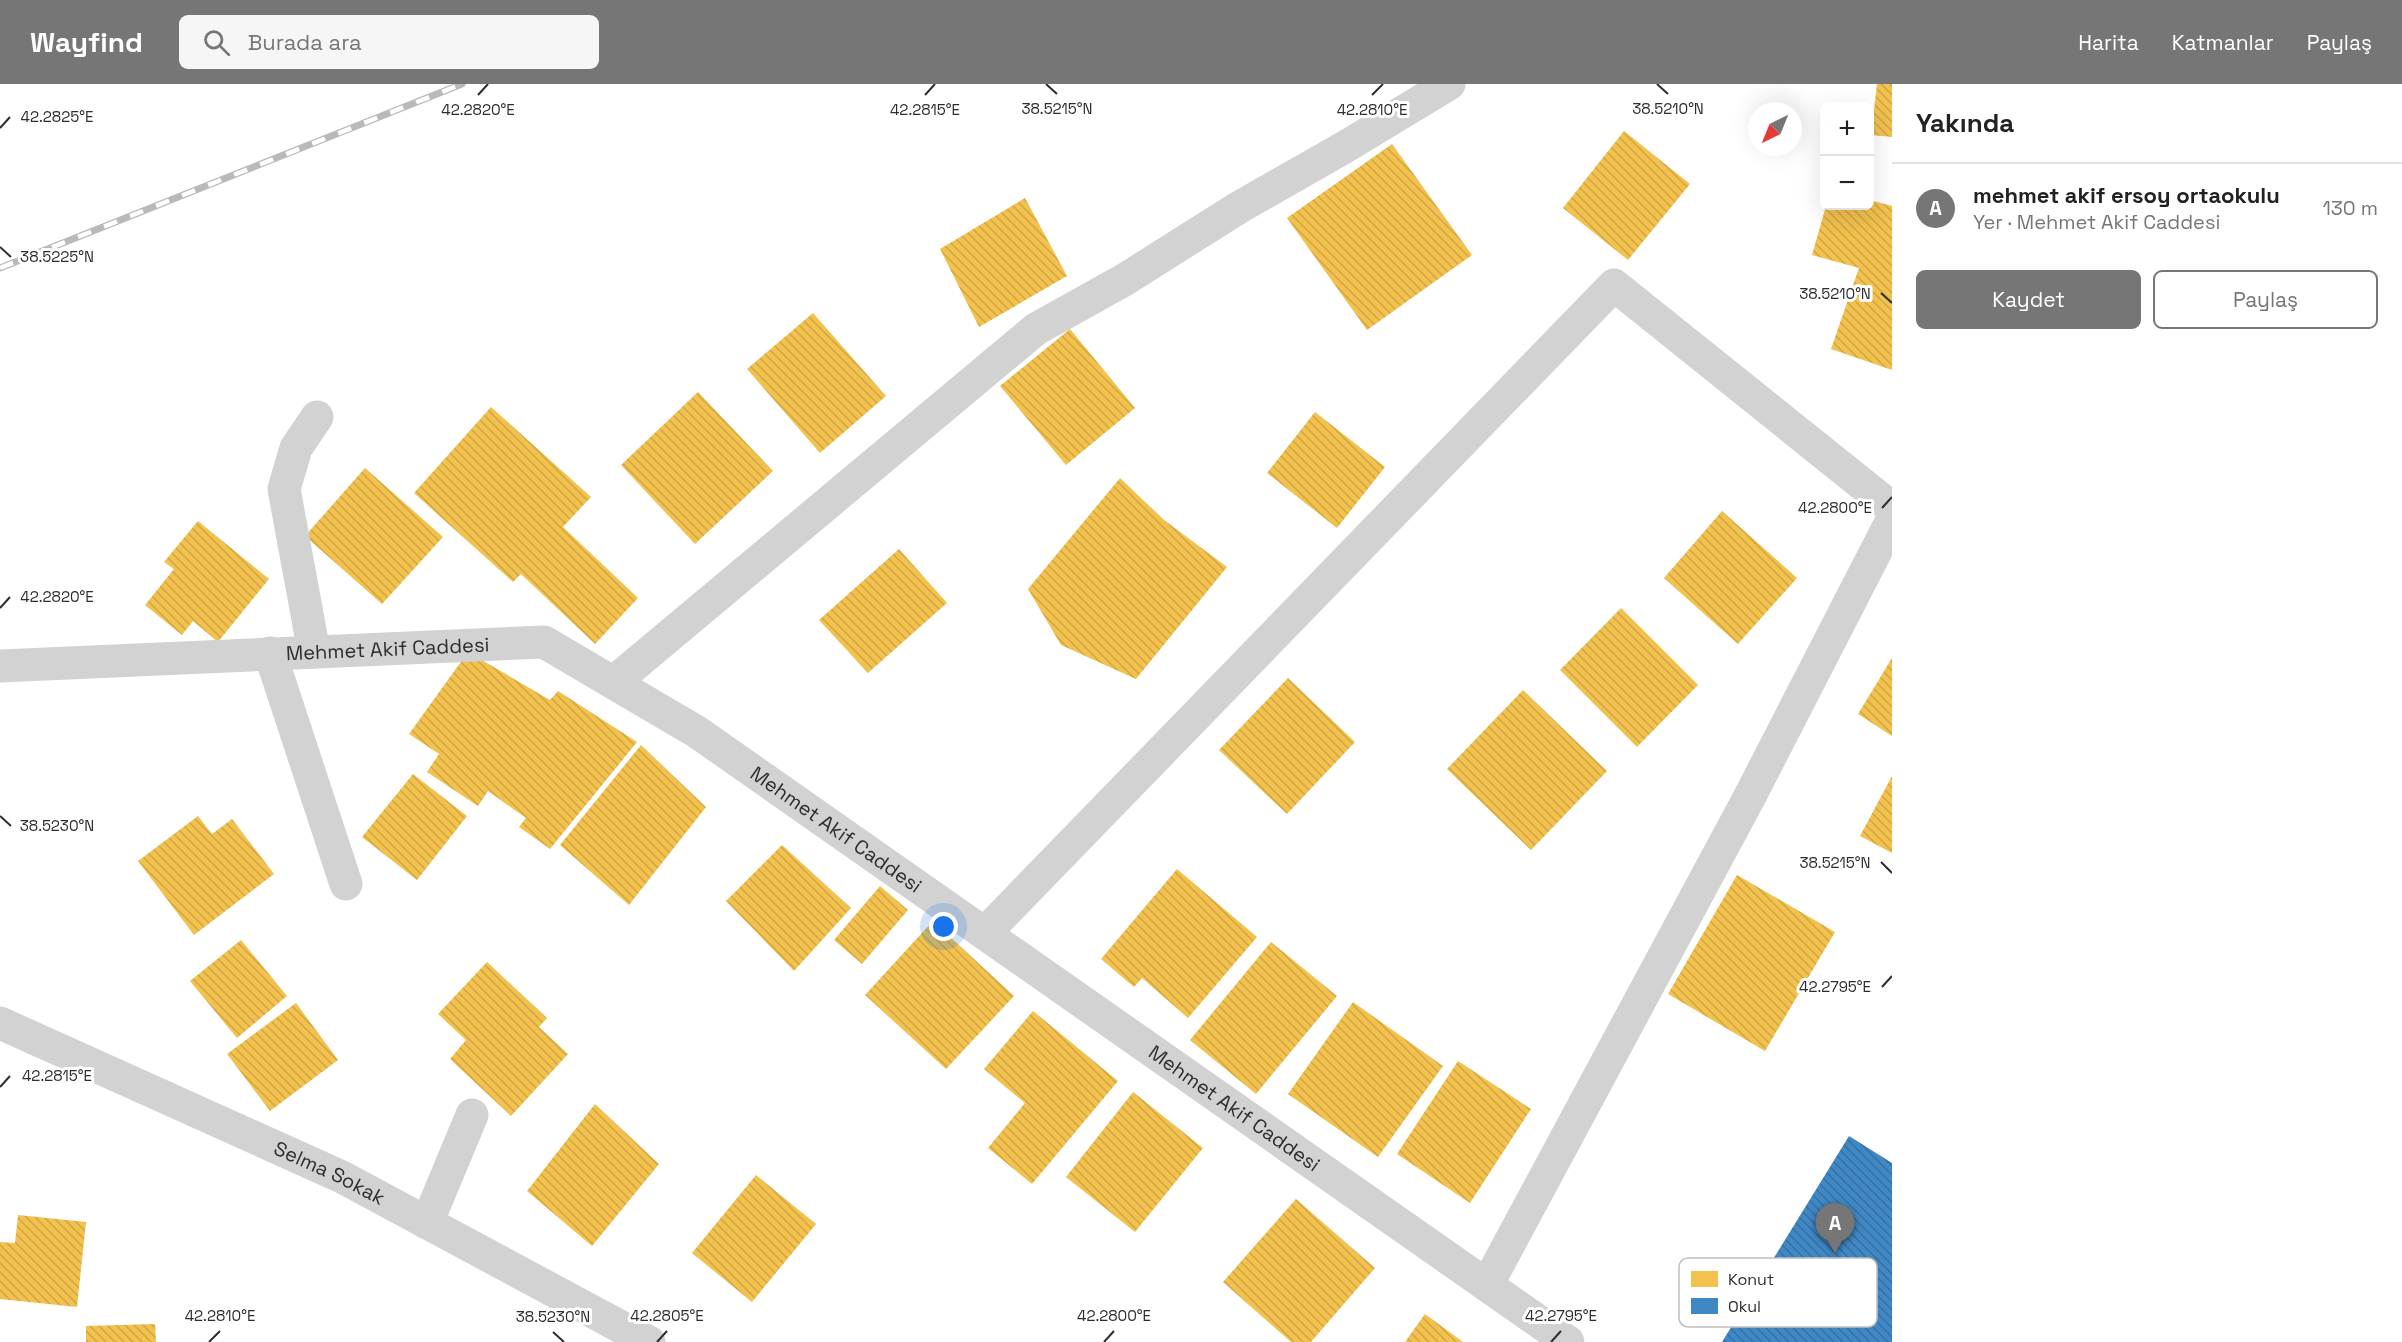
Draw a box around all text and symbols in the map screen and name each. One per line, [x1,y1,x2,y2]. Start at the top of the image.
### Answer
search box [179,15,599,69]
text: Wayfind [30,24,143,60]
icon: search [200,26,233,59]
text: Burada ara [248,28,362,56]
text: Harita [2078,29,2139,56]
text: Katmanlar [2172,29,2274,56]
text: Paylaş [2307,29,2372,56]
text: 38.5215°N [1021,99,1093,118]
text: 38.5210°N [1632,99,1704,118]
text: 42.2820°E [441,100,515,119]
text: 42.2815°E [890,100,960,119]
text: 42.2810°E [1337,100,1407,119]
north arrow [1748,102,1802,156]
map controls [1820,102,1874,210]
button: + [1820,102,1874,156]
text: Yakında [1916,106,2014,140]
text: 42.2825°E [21,107,93,126]
button: − [1820,156,1874,210]
text: mehmet akif ersoy ortaokulu [1973,181,2280,209]
text: A [1929,195,1942,221]
text: 130 m [2322,195,2378,221]
text: Yer · Mehmet Akif Caddesi [1973,209,2220,235]
text: 38.5225°N [20,247,94,266]
button: Kaydet [1916,270,2141,329]
button: Paylaş [2153,270,2378,329]
text: 38.5210°N [1799,284,1871,303]
text: 42.2800°E [1798,498,1872,517]
text: 42.2820°E [20,587,94,606]
street label: Mehmet Akif Caddesi [285,631,490,666]
street label: Mehmet Akif Caddesi [745,760,927,899]
text: 38.5230°N [20,816,94,835]
text: 38.5215°N [1799,853,1871,872]
your location [929,912,958,941]
text: 42.2795°E [1799,977,1871,996]
street label: Mehmet Akif Caddesi [1143,1039,1325,1177]
text: 42.2815°E [22,1066,92,1085]
street label: Selma Sokak [270,1135,390,1211]
pin: A [1816,1204,1854,1253]
legend [1679,1258,1877,1327]
text: Konut [1728,1269,1774,1290]
text: Okul [1728,1296,1761,1317]
text: 42.2810°E [185,1306,255,1325]
text: 42.2805°E [630,1306,704,1325]
text: 42.2800°E [1077,1306,1151,1325]
text: 42.2795°E [1525,1306,1597,1325]
text: 38.5230°N [516,1307,590,1326]

